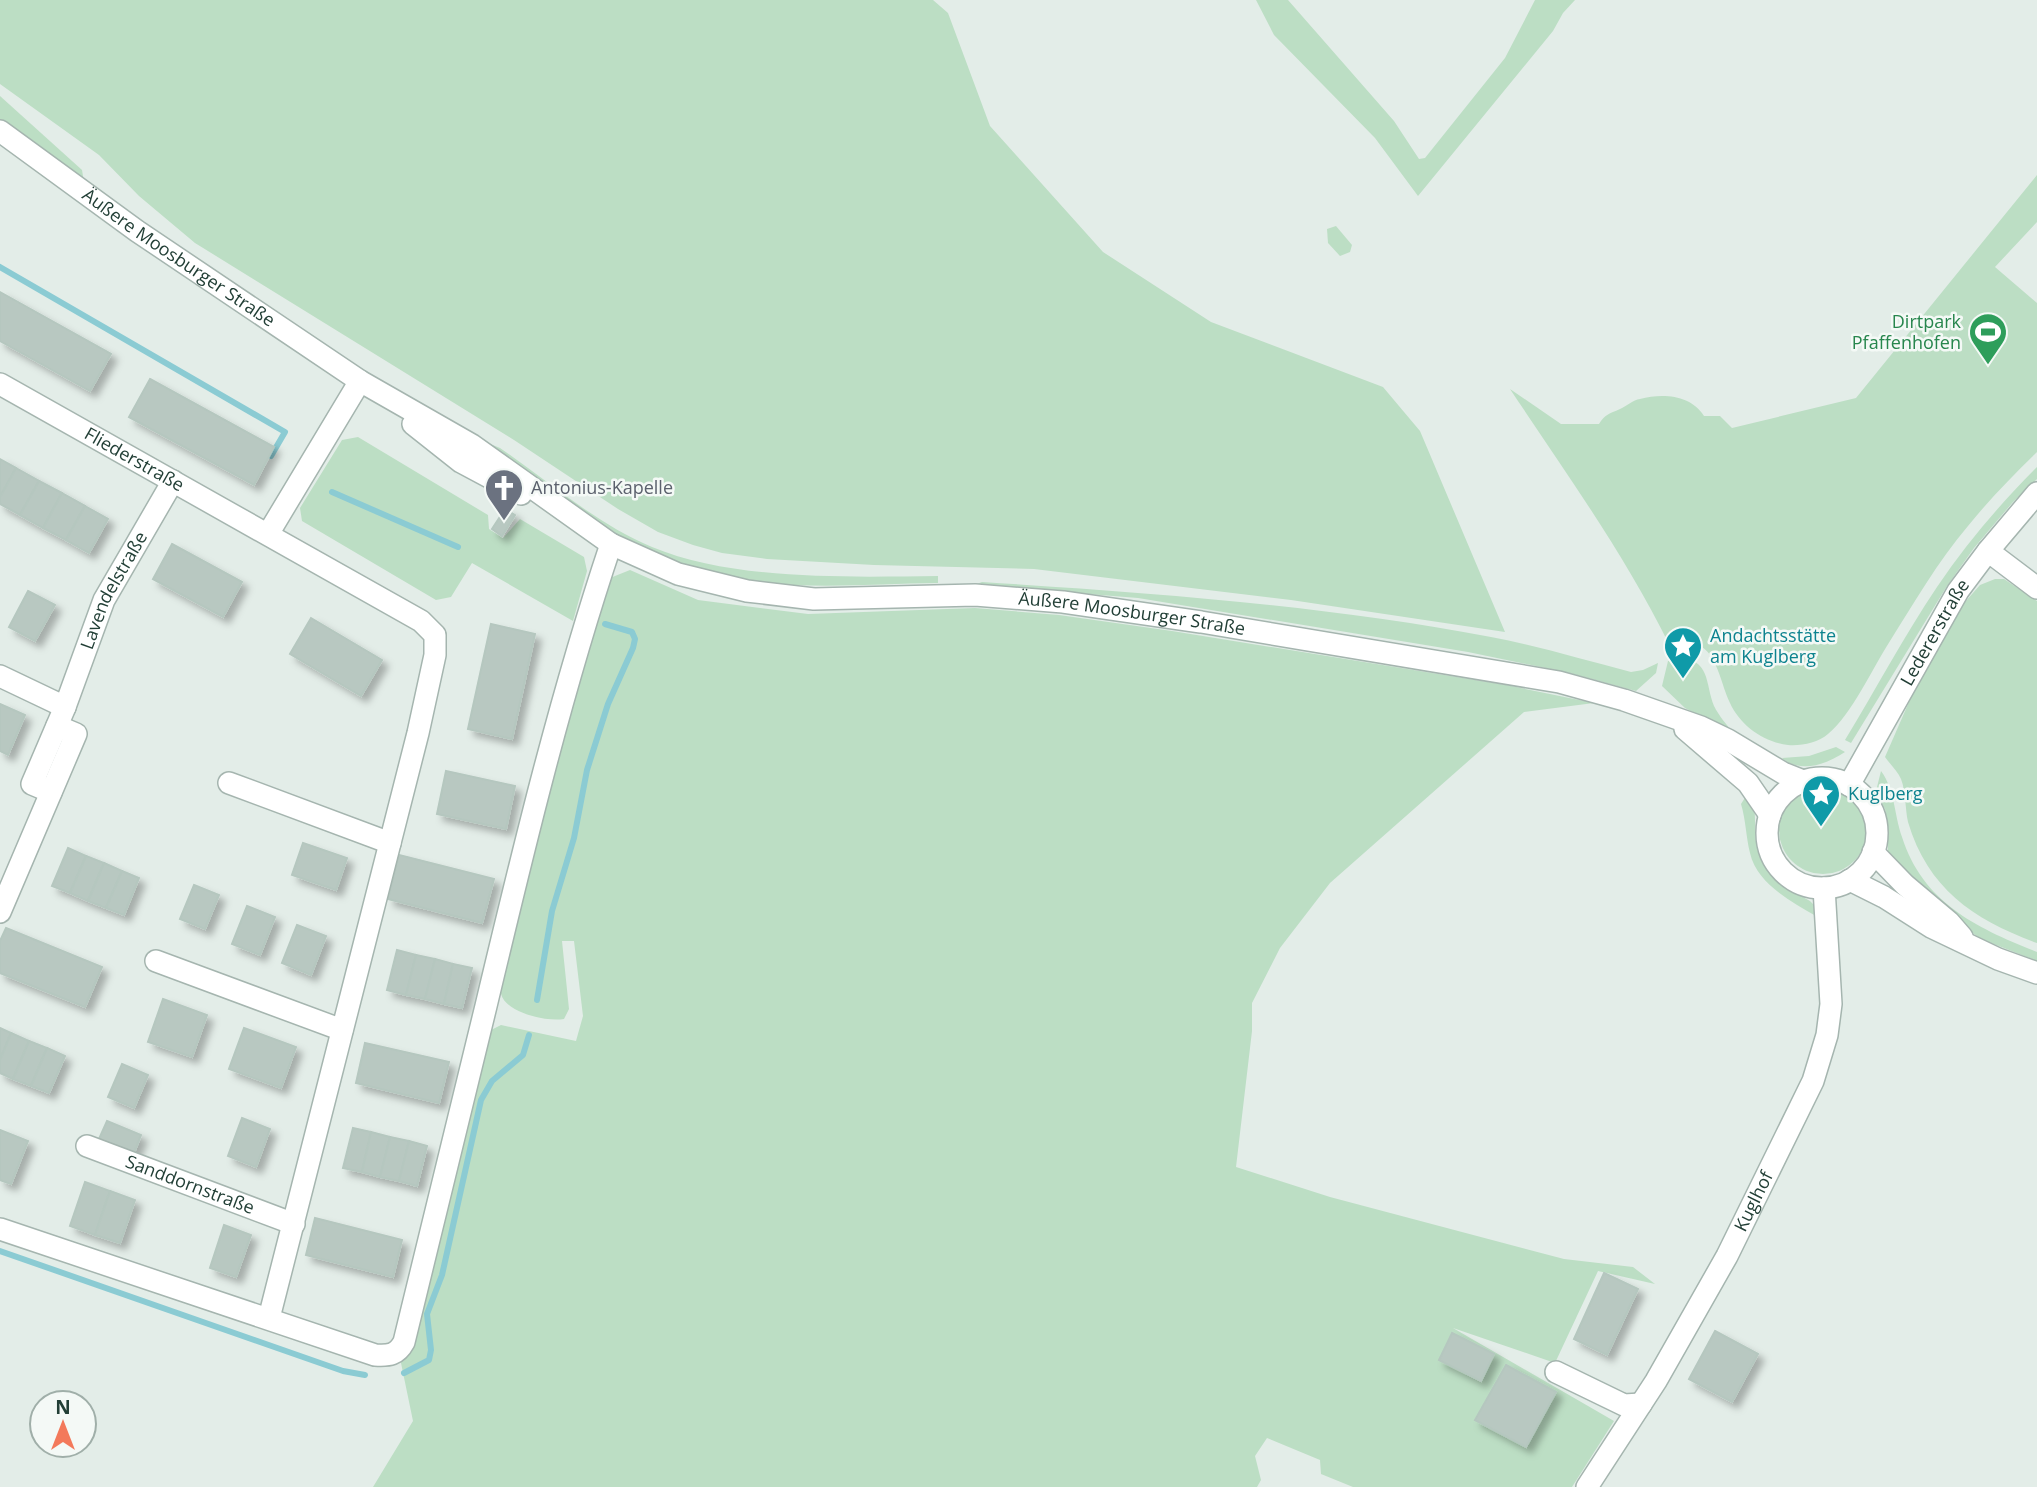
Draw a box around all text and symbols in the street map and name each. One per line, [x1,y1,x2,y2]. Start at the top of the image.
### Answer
street label: Äußere Moosburger Straße [78,182,280,332]
place label: Dirtpark Pfaffenhofen [1852,309,1962,354]
sports icon: Dirtpark Pfaffenhofen [1967,311,2009,366]
street label: Fliederstraße [81,421,189,496]
church icon: Antonius-Kapelle [483,467,525,522]
place label: Antonius-Kapelle [531,475,673,499]
street label: Lavendelstraße [74,527,152,652]
street label: Ledererstraße [1894,574,1974,690]
street label: Äußere Moosburger Straße [1018,586,1247,640]
place label: Andachtsstätte am Kuglberg [1710,623,1836,668]
place icon: Andachtsstätte am Kuglberg [1662,625,1704,680]
place icon: Kuglberg [1800,773,1842,828]
place label: Kuglberg [1848,781,1923,805]
street label: Sanddornstraße [122,1149,258,1219]
street label: Kuglhof [1728,1166,1778,1235]
north arrow [28,1389,98,1459]
text: N [55,1394,71,1420]

